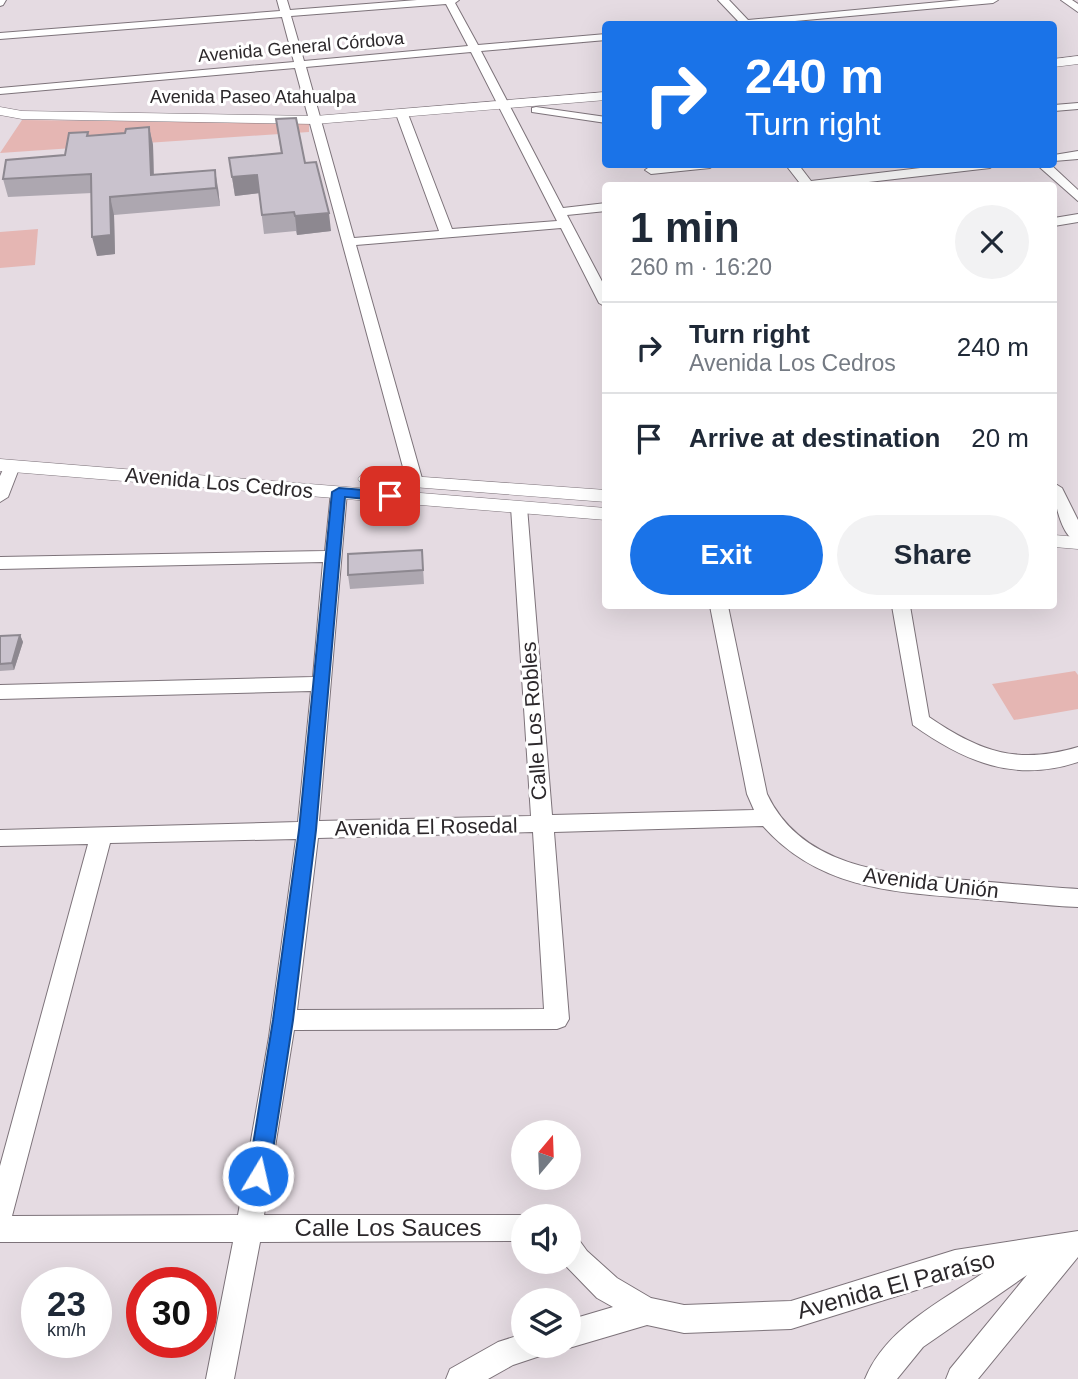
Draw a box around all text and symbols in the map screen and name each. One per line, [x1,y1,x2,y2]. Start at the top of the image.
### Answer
street label: Avenida General Córdova [197,28,406,66]
icon: right [630,49,721,140]
text: 240 m [745,49,884,103]
street label: Avenida Paseo Atahualpa [150,87,357,107]
text: Turn right [745,106,881,142]
text: 1 min [630,204,740,251]
button: close [955,205,1029,279]
text: 260 m · 16:20 [630,254,772,280]
text: Turn right [689,319,810,349]
icon: right [630,329,668,367]
text: 240 m [957,332,1029,362]
text: Avenida Los Cedros [689,350,896,376]
icon: arrive [630,420,668,458]
text: Arrive at destination [689,423,940,453]
text: 20 m [971,423,1029,453]
street label: Avenida Los Cedros [124,463,314,502]
pin [360,466,420,526]
icon: arrive [371,477,409,515]
button: Exit [630,515,823,595]
button: Share [837,515,1029,595]
street label: Calle Los Robles [516,641,551,801]
street label: Avenida El Rosedal [334,813,518,840]
street label: Avenida Unión [862,863,1000,902]
north arrow [511,1120,581,1190]
map controls [511,1120,581,1358]
position arrow [221,1139,295,1213]
button: sound [511,1204,581,1274]
street label: Calle Los Sauces [295,1214,481,1241]
street label: Avenida El Paraíso [794,1245,998,1324]
speed limit sign: 30 [126,1267,217,1358]
text: 23 [47,1284,86,1323]
button: layers [511,1288,581,1358]
text: km/h [47,1320,86,1340]

